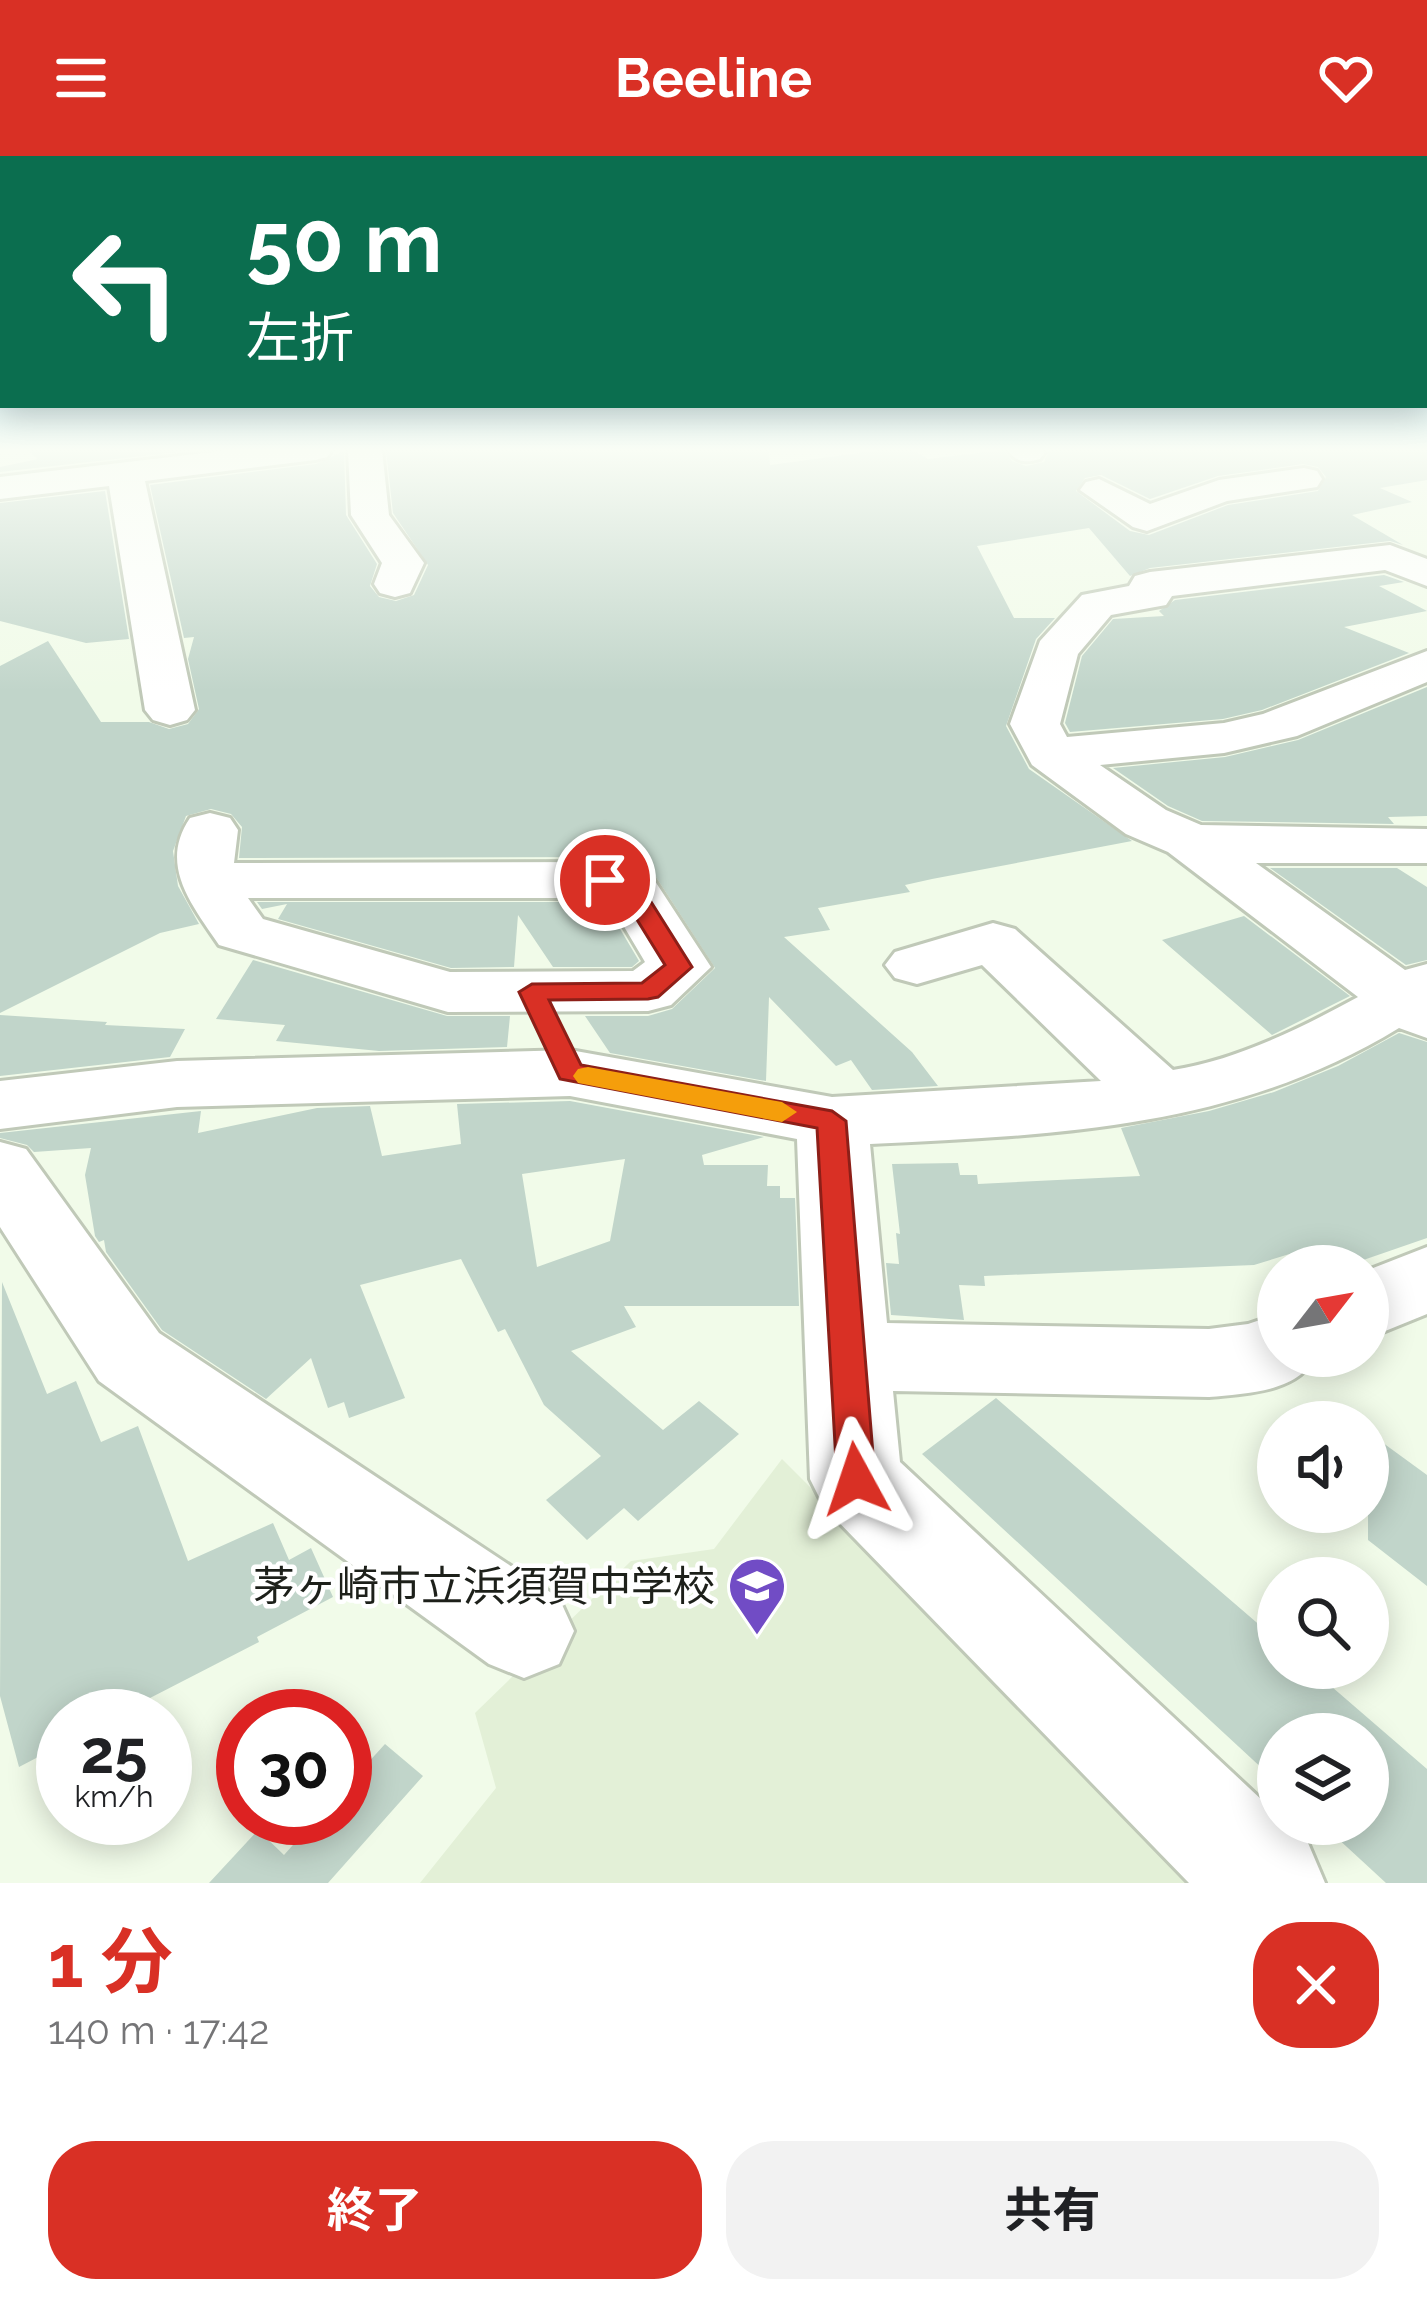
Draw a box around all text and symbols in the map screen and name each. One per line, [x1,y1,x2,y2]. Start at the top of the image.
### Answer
icon: menu [48,45,114,111]
icon: heart [1313,45,1379,111]
text: Beeline [615,46,812,110]
text: 50 m [246,193,442,292]
icon: left [48,204,204,360]
text: 左折 [246,306,354,370]
pin [554,829,656,931]
icon: arrive [572,847,638,913]
north arrow [1257,1245,1389,1377]
map controls [1257,1245,1389,1845]
button: sound [1257,1401,1389,1533]
position arrow [793,1416,919,1542]
school or university icon: 茅ヶ崎市立浜須賀中学校 [726,1555,788,1637]
button: search [1257,1557,1389,1689]
place label: 茅ヶ崎市立浜須賀中学校 [253,1562,715,1611]
speed limit sign: 30 [216,1689,372,1845]
button: layers [1257,1713,1389,1845]
text: 25 [80,1717,148,1787]
text: km/h [74,1779,154,1814]
text: 1 分 [48,1919,173,2004]
button: close [1253,1922,1379,2048]
text: 140 m · 17:42 [48,2007,269,2053]
button: 終了 [48,2141,702,2279]
button: 共有 [726,2141,1379,2279]

